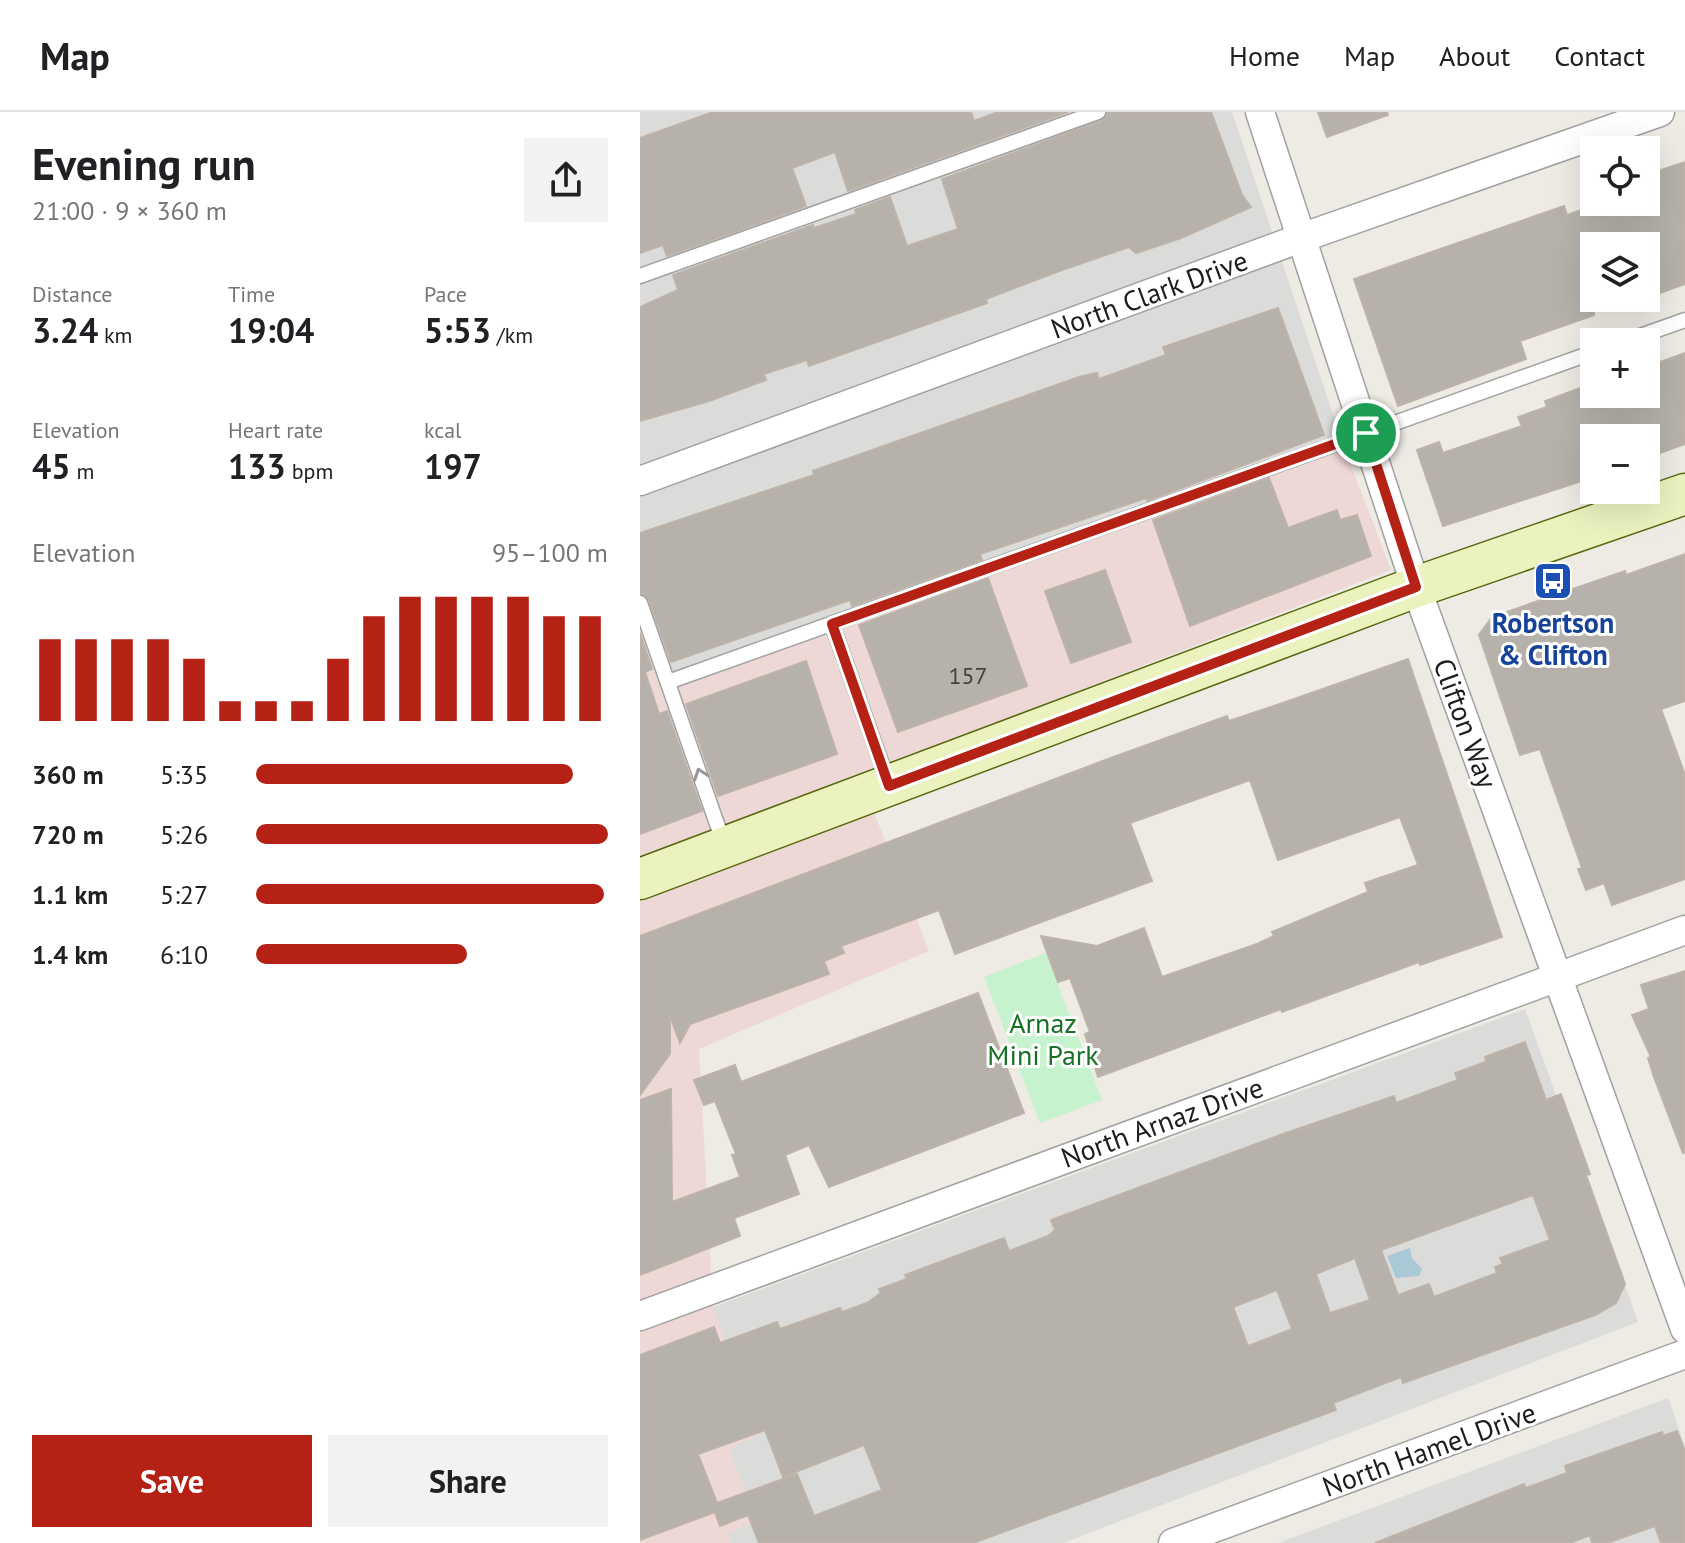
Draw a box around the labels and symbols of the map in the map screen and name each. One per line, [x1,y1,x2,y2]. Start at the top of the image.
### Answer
street label: North Clark Drive [1045,241,1253,347]
pin [1332,399,1400,467]
bus stop icon: Robertson & Clifton [1532,560,1574,602]
place label: Robertson & Clifton [1492,604,1614,673]
street label: Clifton Way [1425,653,1507,793]
house number: 157 [948,660,988,691]
one-way arrow [693,768,709,782]
park label: Arnaz Mini Park [987,1004,1099,1073]
street label: North Arnaz Drive [1056,1068,1268,1176]
street label: North Hamel Drive [1317,1393,1541,1505]

